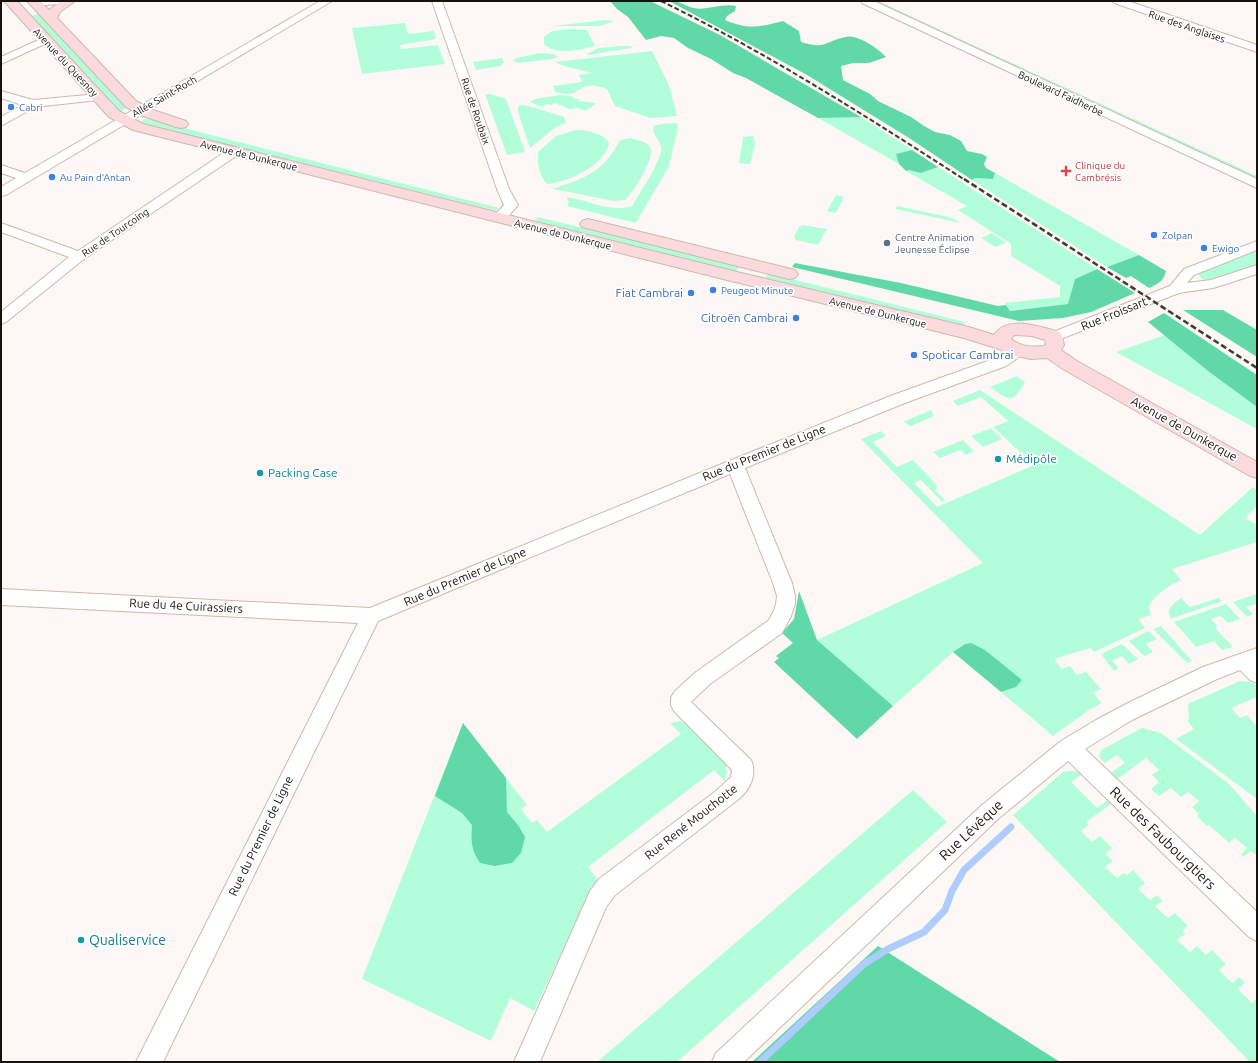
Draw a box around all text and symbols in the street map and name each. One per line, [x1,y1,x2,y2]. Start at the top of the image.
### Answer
street label: Rue des Anglaises [1147,8,1227,45]
street label: Avenue du Quesnoy [31,26,100,99]
street label: Boulevard Faidherbe [1016,69,1105,118]
street label: Allée Saint-Roch [130,74,198,119]
street label: Rue de Roubaix [459,76,492,146]
marker: Cabri [6,102,16,112]
place label: Cabri [19,102,42,113]
street label: Avenue de Dunkerque [199,138,298,173]
place label: Clinique du Cambrésis [1075,160,1125,183]
marker: Clinique du Cambrésis [1060,165,1072,177]
marker: Au Pain d'Antan [47,172,57,182]
place label: Au Pain d'Antan [60,172,131,183]
street label: Rue de Tourcoing [80,206,151,259]
street label: Avenue de Dunkerque [513,217,612,252]
marker: Zolpan [1149,230,1159,240]
place label: Zolpan [1162,230,1193,241]
place label: Centre Animation Jeunesse Éclipse [895,232,974,255]
marker: Centre Animation Jeunesse Éclipse [882,238,892,248]
marker: Ewigo [1199,243,1209,253]
place label: Ewigo [1212,243,1239,254]
marker: Peugeot Minute [708,285,718,295]
place label: Peugeot Minute [721,285,793,296]
place label: Fiat Cambrai [616,286,683,299]
marker: Fiat Cambrai [686,288,696,298]
street label: Rue Froissart [1079,294,1149,333]
street label: Avenue de Dunkerque [828,295,927,330]
place label: Citroën Cambrai [701,311,788,324]
marker: Citroën Cambrai [791,313,801,323]
place label: Spoticar Cambrai [922,348,1014,361]
marker: Spoticar Cambrai [909,350,919,360]
street label: Avenue de Dunkerque [1129,394,1240,463]
street label: Rue du Premier de Ligne [700,422,827,483]
place label: Médipôle [1006,452,1057,465]
marker: Médipôle [993,454,1003,464]
place label: Packing Case [268,466,338,479]
marker: Packing Case [255,468,265,478]
street label: Rue du Premier de Ligne [402,545,528,608]
street label: Rue du 4e Cuirassiers [129,596,243,615]
street label: Rue du Premier de Ligne [226,774,295,898]
street label: Rue René Mouchotte [642,781,740,862]
street label: Rue des Faubourgtiers [1107,783,1219,893]
street label: Rue Lévêque [936,797,1006,863]
place label: Qualiservice [89,932,166,948]
marker: Qualiservice [76,935,86,945]

